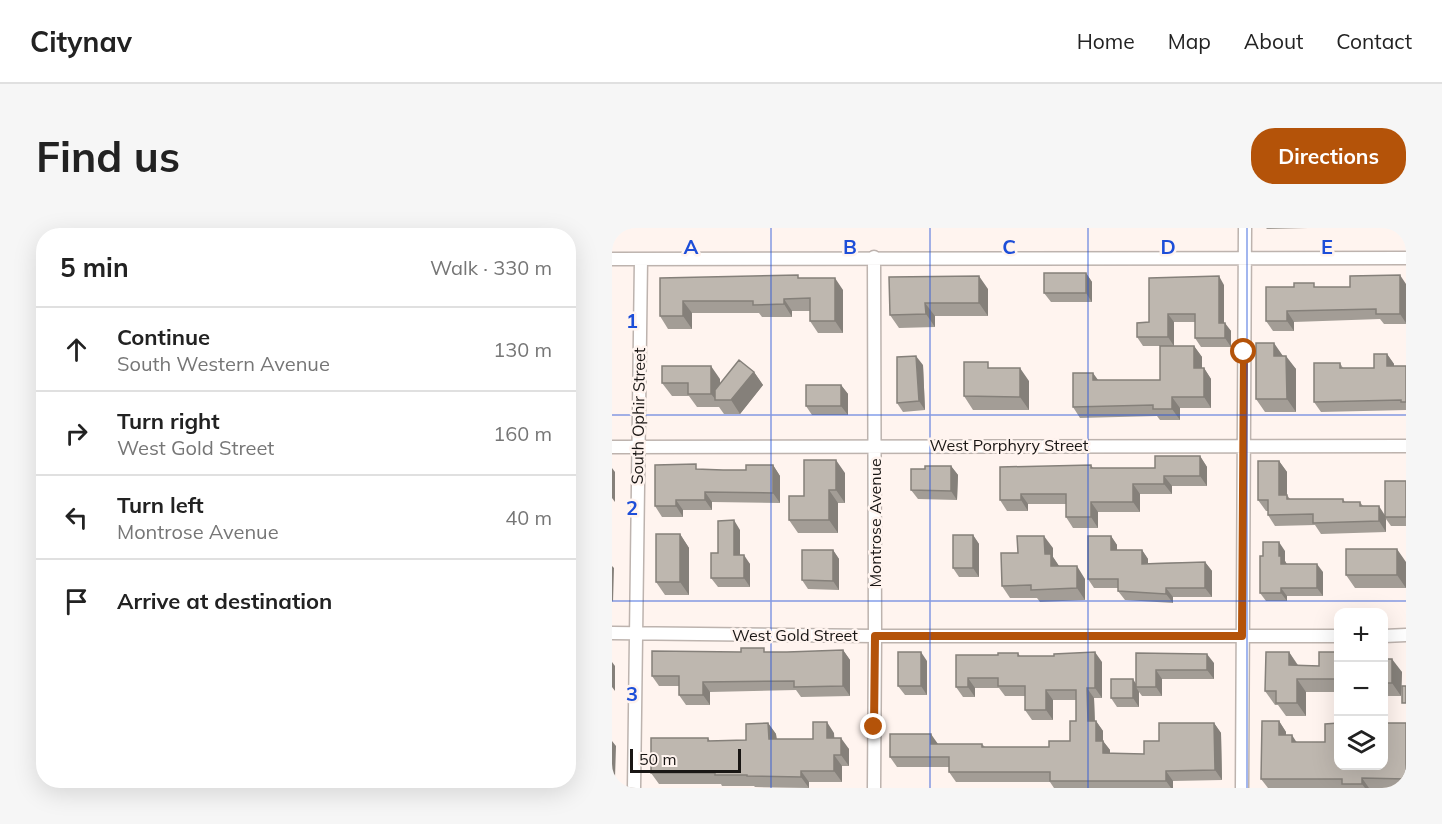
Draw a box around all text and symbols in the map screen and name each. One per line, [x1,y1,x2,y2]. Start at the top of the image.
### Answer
text: Citynav [30,24,132,59]
text: Home [1077,28,1135,54]
text: Map [1168,28,1211,54]
text: About [1244,28,1303,54]
text: Contact [1336,28,1412,54]
button: Directions [1251,128,1406,184]
text: Find us [36,130,180,183]
text: A [684,234,699,259]
text: B [843,234,857,259]
text: C [1002,234,1016,259]
text: D [1160,234,1176,259]
text: E [1321,234,1333,259]
text: 5 min [60,251,129,284]
text: Walk · 330 m [430,255,552,280]
text: 1 [626,308,638,333]
text: Continue [117,323,210,351]
icon: ahead [60,333,93,366]
text: 130 m [493,337,552,362]
route start [1230,338,1256,364]
street label: South Ophir Street [627,347,649,485]
text: South Western Avenue [117,351,330,376]
text: Turn right [117,407,220,435]
icon: right [60,417,93,450]
text: 160 m [493,421,552,446]
text: West Gold Street [117,435,274,460]
street label: West Porphyry Street [930,435,1089,455]
street label: Montrose Avenue [865,458,885,588]
text: Turn left [117,491,204,519]
text: 2 [626,495,638,520]
icon: left [60,501,93,534]
text: 40 m [505,505,552,530]
text: Montrose Avenue [117,519,279,544]
icon: arrive [60,585,93,618]
text: Arrive at destination [117,587,332,615]
map controls [1334,608,1388,770]
button: + [1334,608,1388,662]
street label: West Gold Street [732,625,858,645]
button: − [1334,662,1388,716]
text: 3 [626,681,638,706]
route end [860,713,886,739]
button: layers [1334,716,1388,770]
scale bar [630,746,741,774]
text: 50 m [639,749,676,769]

